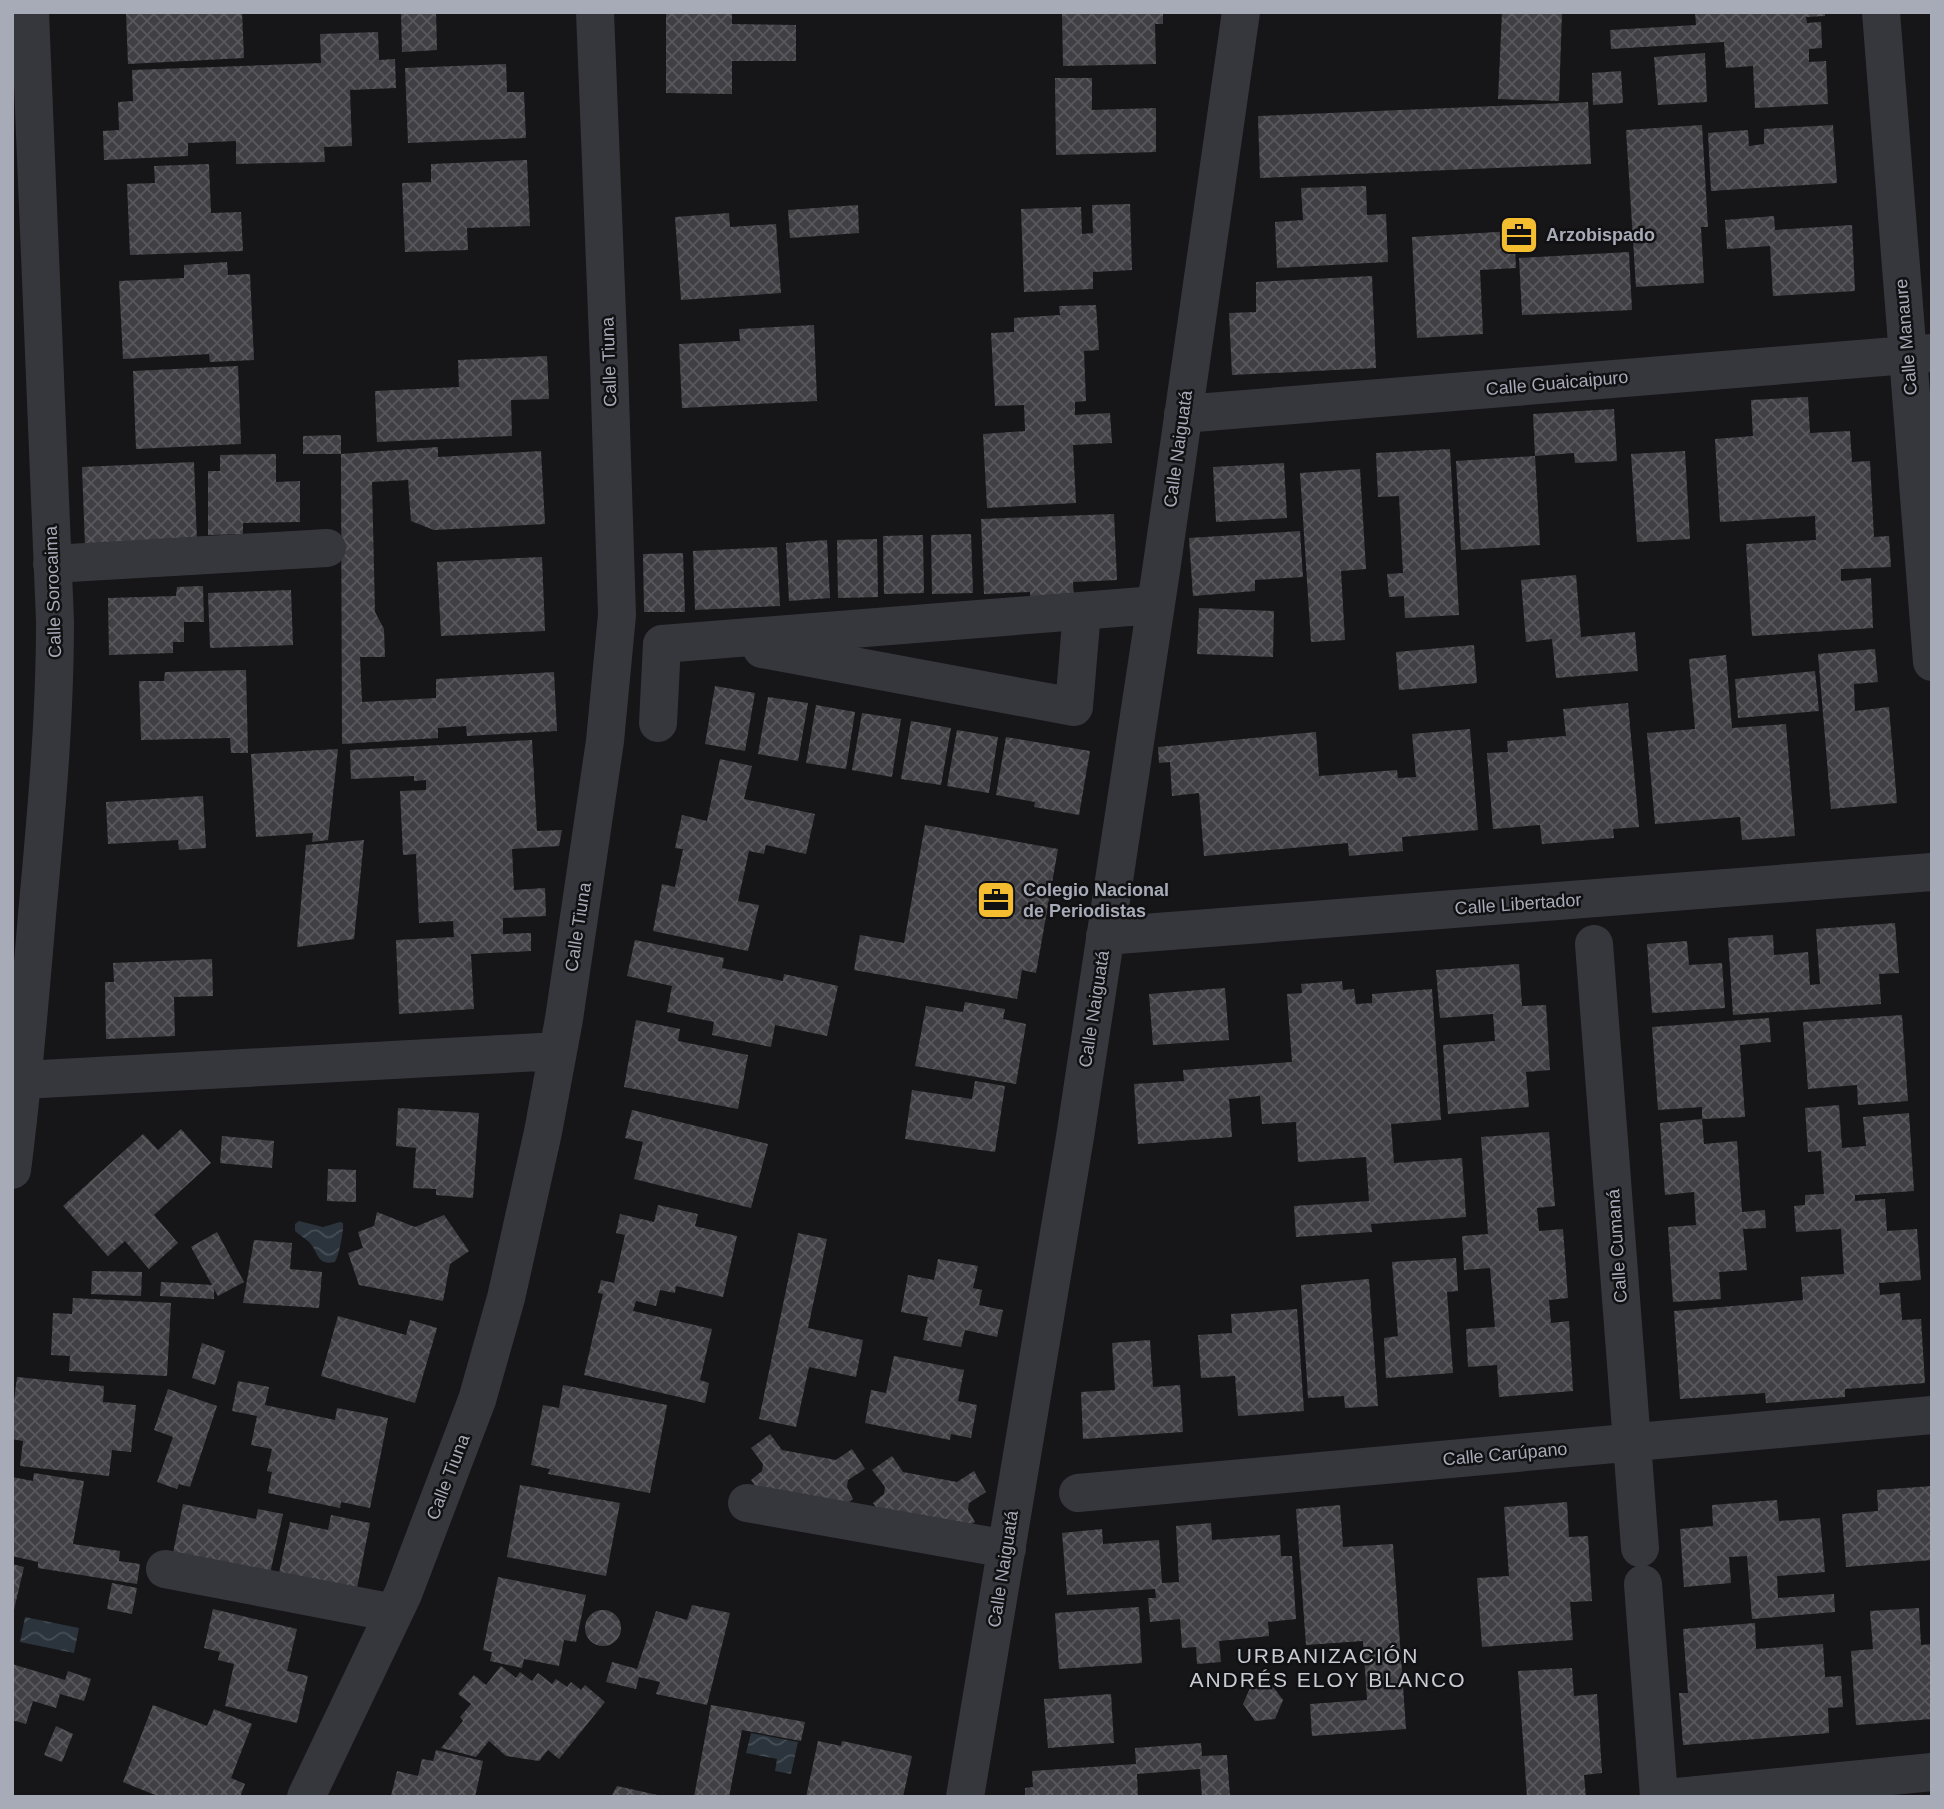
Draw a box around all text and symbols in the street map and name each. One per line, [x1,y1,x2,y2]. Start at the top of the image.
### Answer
office icon: Arzobispado [1498,214,1540,256]
place label: Arzobispado [1546,225,1655,245]
street label: Calle Manaure [1891,278,1921,396]
street label: Calle Tiuna [597,316,621,407]
street label: Calle Guaicaipuro [1485,367,1629,399]
street label: Calle Naiguatá [1160,388,1196,509]
street label: Calle Sorocaima [41,525,65,658]
office icon: Colegio Nacional de Periodistas [975,879,1017,921]
street label: Calle Tiuna [561,880,595,973]
place label: Colegio Nacional de Periodistas [1023,880,1169,921]
street label: Calle Libertador [1454,890,1582,918]
street label: Calle Naiguatá [1075,948,1113,1069]
street label: Calle Cumaná [1603,1187,1631,1304]
street label: Calle Tiuna [423,1430,474,1523]
street label: Calle Carúpano [1442,1439,1568,1469]
street label: Calle Naiguatá [984,1508,1022,1629]
district label: URBANIZACIÓN ANDRÉS ELOY BLANCO [1189,1644,1467,1691]

